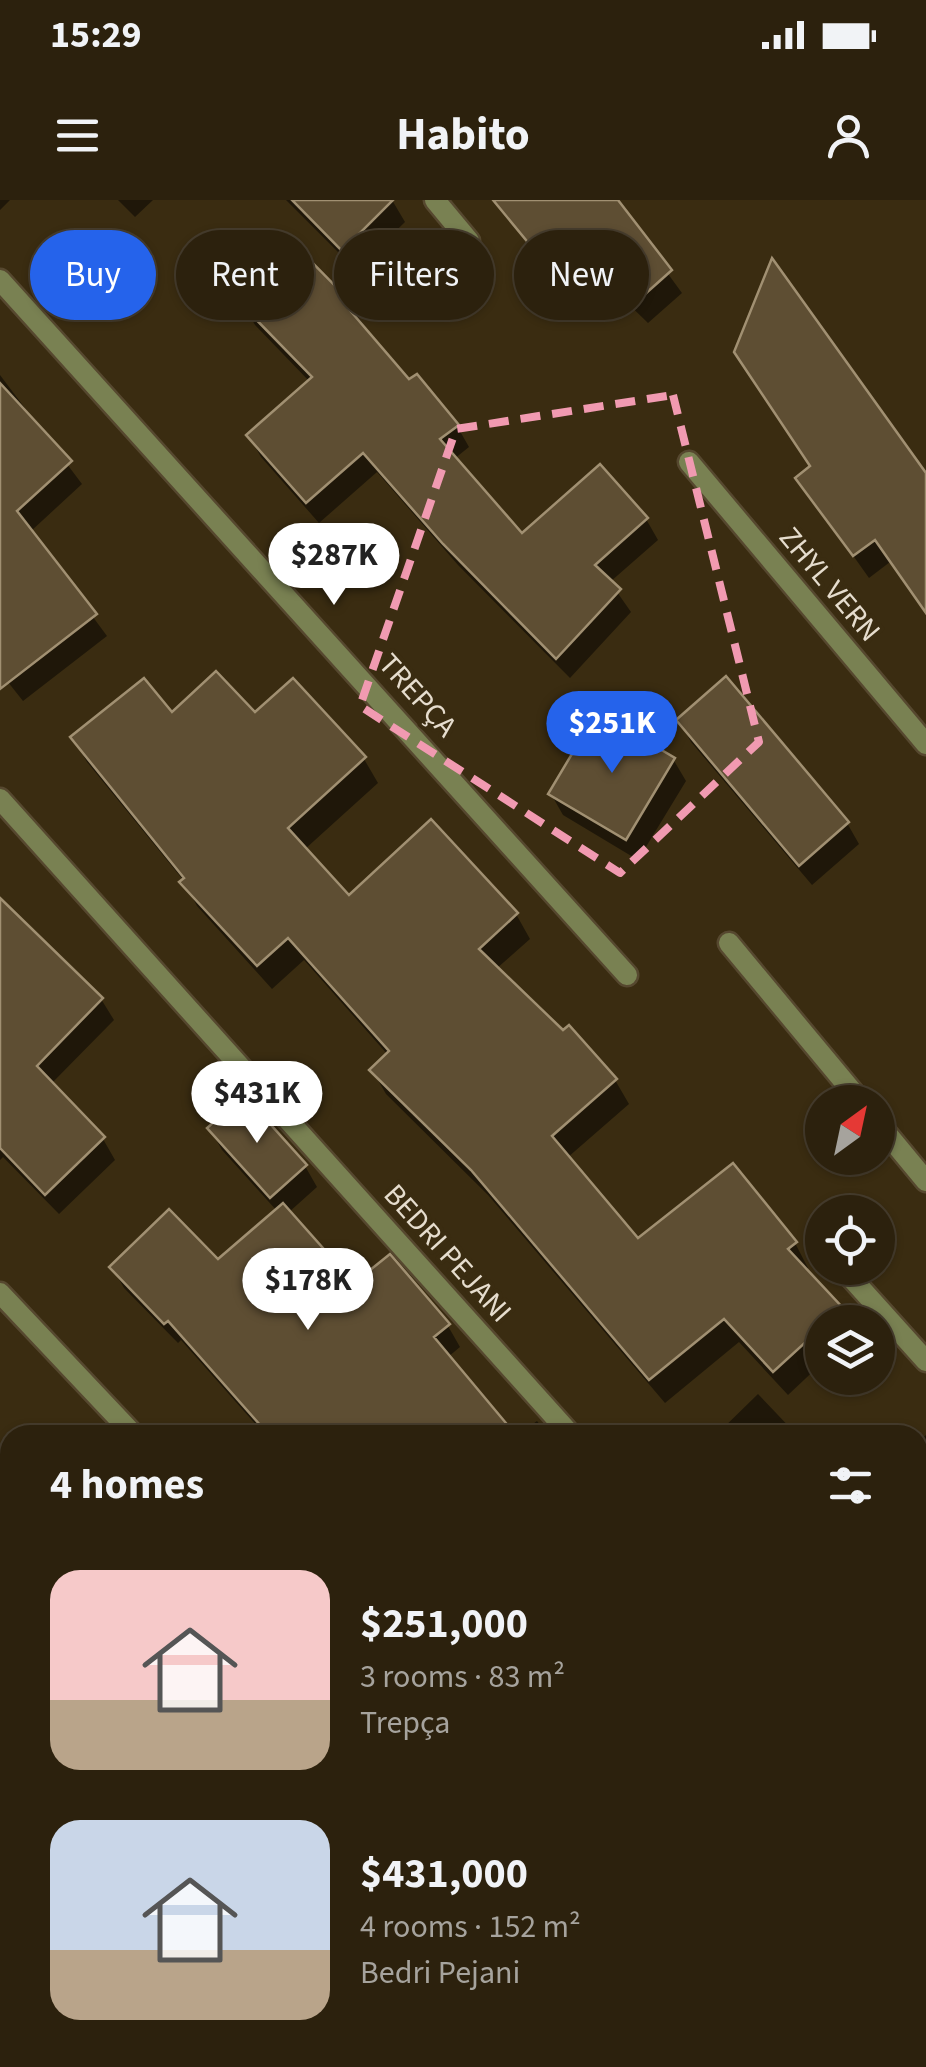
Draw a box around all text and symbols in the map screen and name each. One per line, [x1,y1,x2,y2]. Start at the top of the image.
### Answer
text: 15:29 [50,8,142,62]
text: Habito [396,103,530,167]
icon: menu [50,108,105,163]
icon: person [821,108,876,163]
chip: Buy [30,230,156,320]
chip: Rent [176,230,314,320]
chip: Filters [334,230,494,320]
chip: New [514,230,649,320]
street label: ZHYL VERN [769,518,891,651]
pin: $287K [264,523,404,608]
text: $287K [290,532,378,578]
street label: TREPÇA [368,644,467,747]
pin: $251K [542,691,682,776]
text: $251K [568,700,656,746]
pin: $431K [187,1061,327,1146]
text: $431K [213,1070,301,1116]
north arrow [805,1085,895,1175]
map controls [805,1085,895,1395]
street label: BEDRI PEJANI [374,1174,522,1332]
button: locate [805,1195,895,1285]
pin: $178K [238,1248,378,1333]
text: $178K [264,1257,352,1303]
button: layers [805,1305,895,1395]
text: 4 homes [50,1455,204,1515]
icon: filters [823,1458,878,1513]
text: $251,000 [360,1594,528,1654]
icon: home [130,1610,250,1730]
text: 3 rooms · 83 m² [360,1654,565,1700]
text: Trepça [360,1700,451,1746]
text: $431,000 [360,1844,528,1904]
icon: home [130,1860,250,1980]
text: 4 rooms · 152 m² [360,1904,581,1950]
text: Bedri Pejani [360,1950,520,1996]

